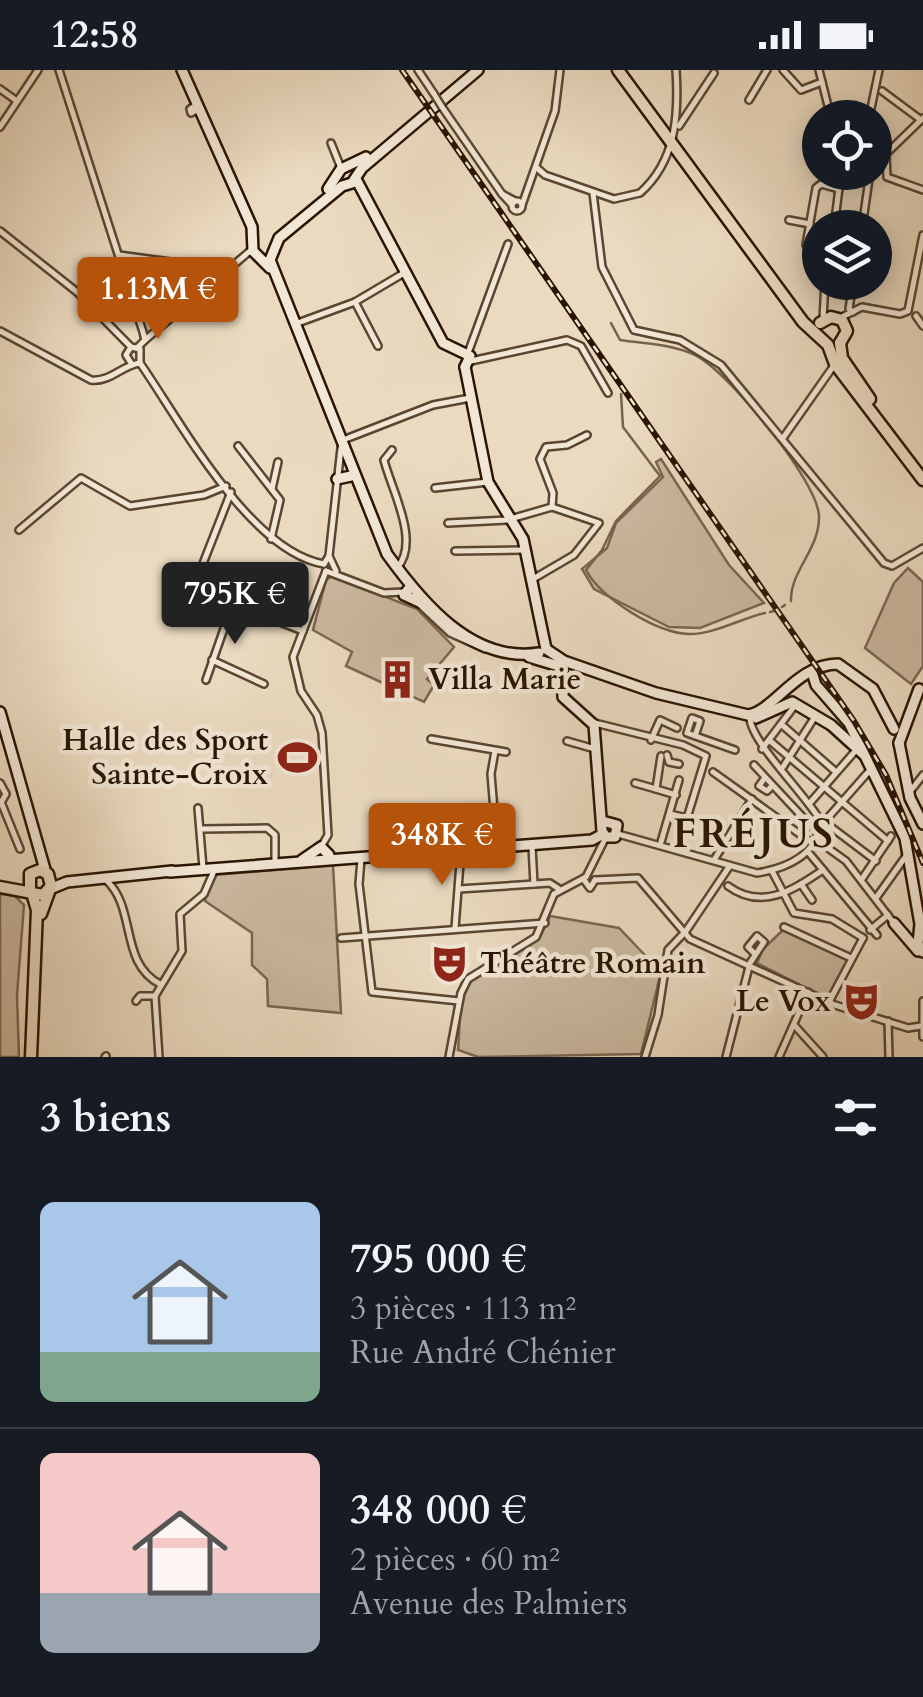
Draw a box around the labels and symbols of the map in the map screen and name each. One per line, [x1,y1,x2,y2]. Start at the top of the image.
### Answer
pin: 1.13M € [66,257,250,342]
pin: 795K € [154,562,316,647]
building icon: Villa Marie [377,658,419,700]
place label: Villa Marie [428,659,581,700]
place label: Halle des Sport Sainte-Croix [62,720,268,795]
sports icon: Halle des Sport Sainte-Croix [277,736,319,778]
pin: 348K € [361,803,523,888]
district label: FRÉJUS [673,807,835,862]
theatre icon: Théâtre Romain [429,942,471,984]
place label: Théâtre Romain [480,943,706,984]
theatre icon: Le Vox [840,980,882,1022]
place label: Le Vox [736,981,831,1022]

